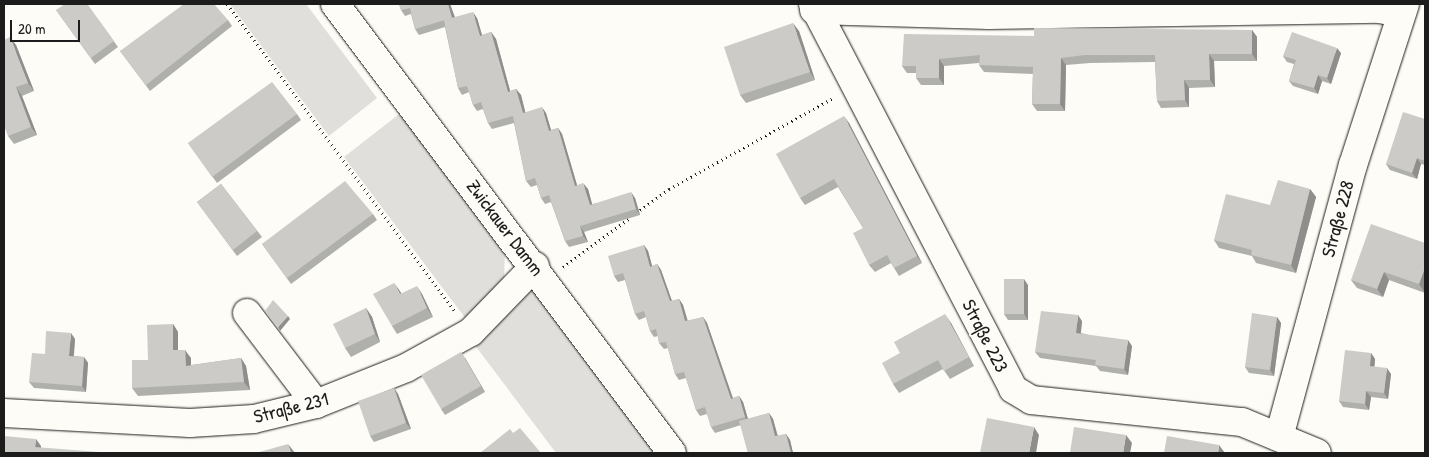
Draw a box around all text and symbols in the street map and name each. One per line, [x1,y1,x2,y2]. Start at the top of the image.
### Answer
scale bar [12,10,82,42]
text: 20 m [18,18,45,39]
street label: Zwickauer Damm [461,175,549,281]
street label: Straße 228 [1317,178,1359,260]
street label: Straße 223 [957,296,1013,376]
street label: Straße 231 [251,388,331,428]

